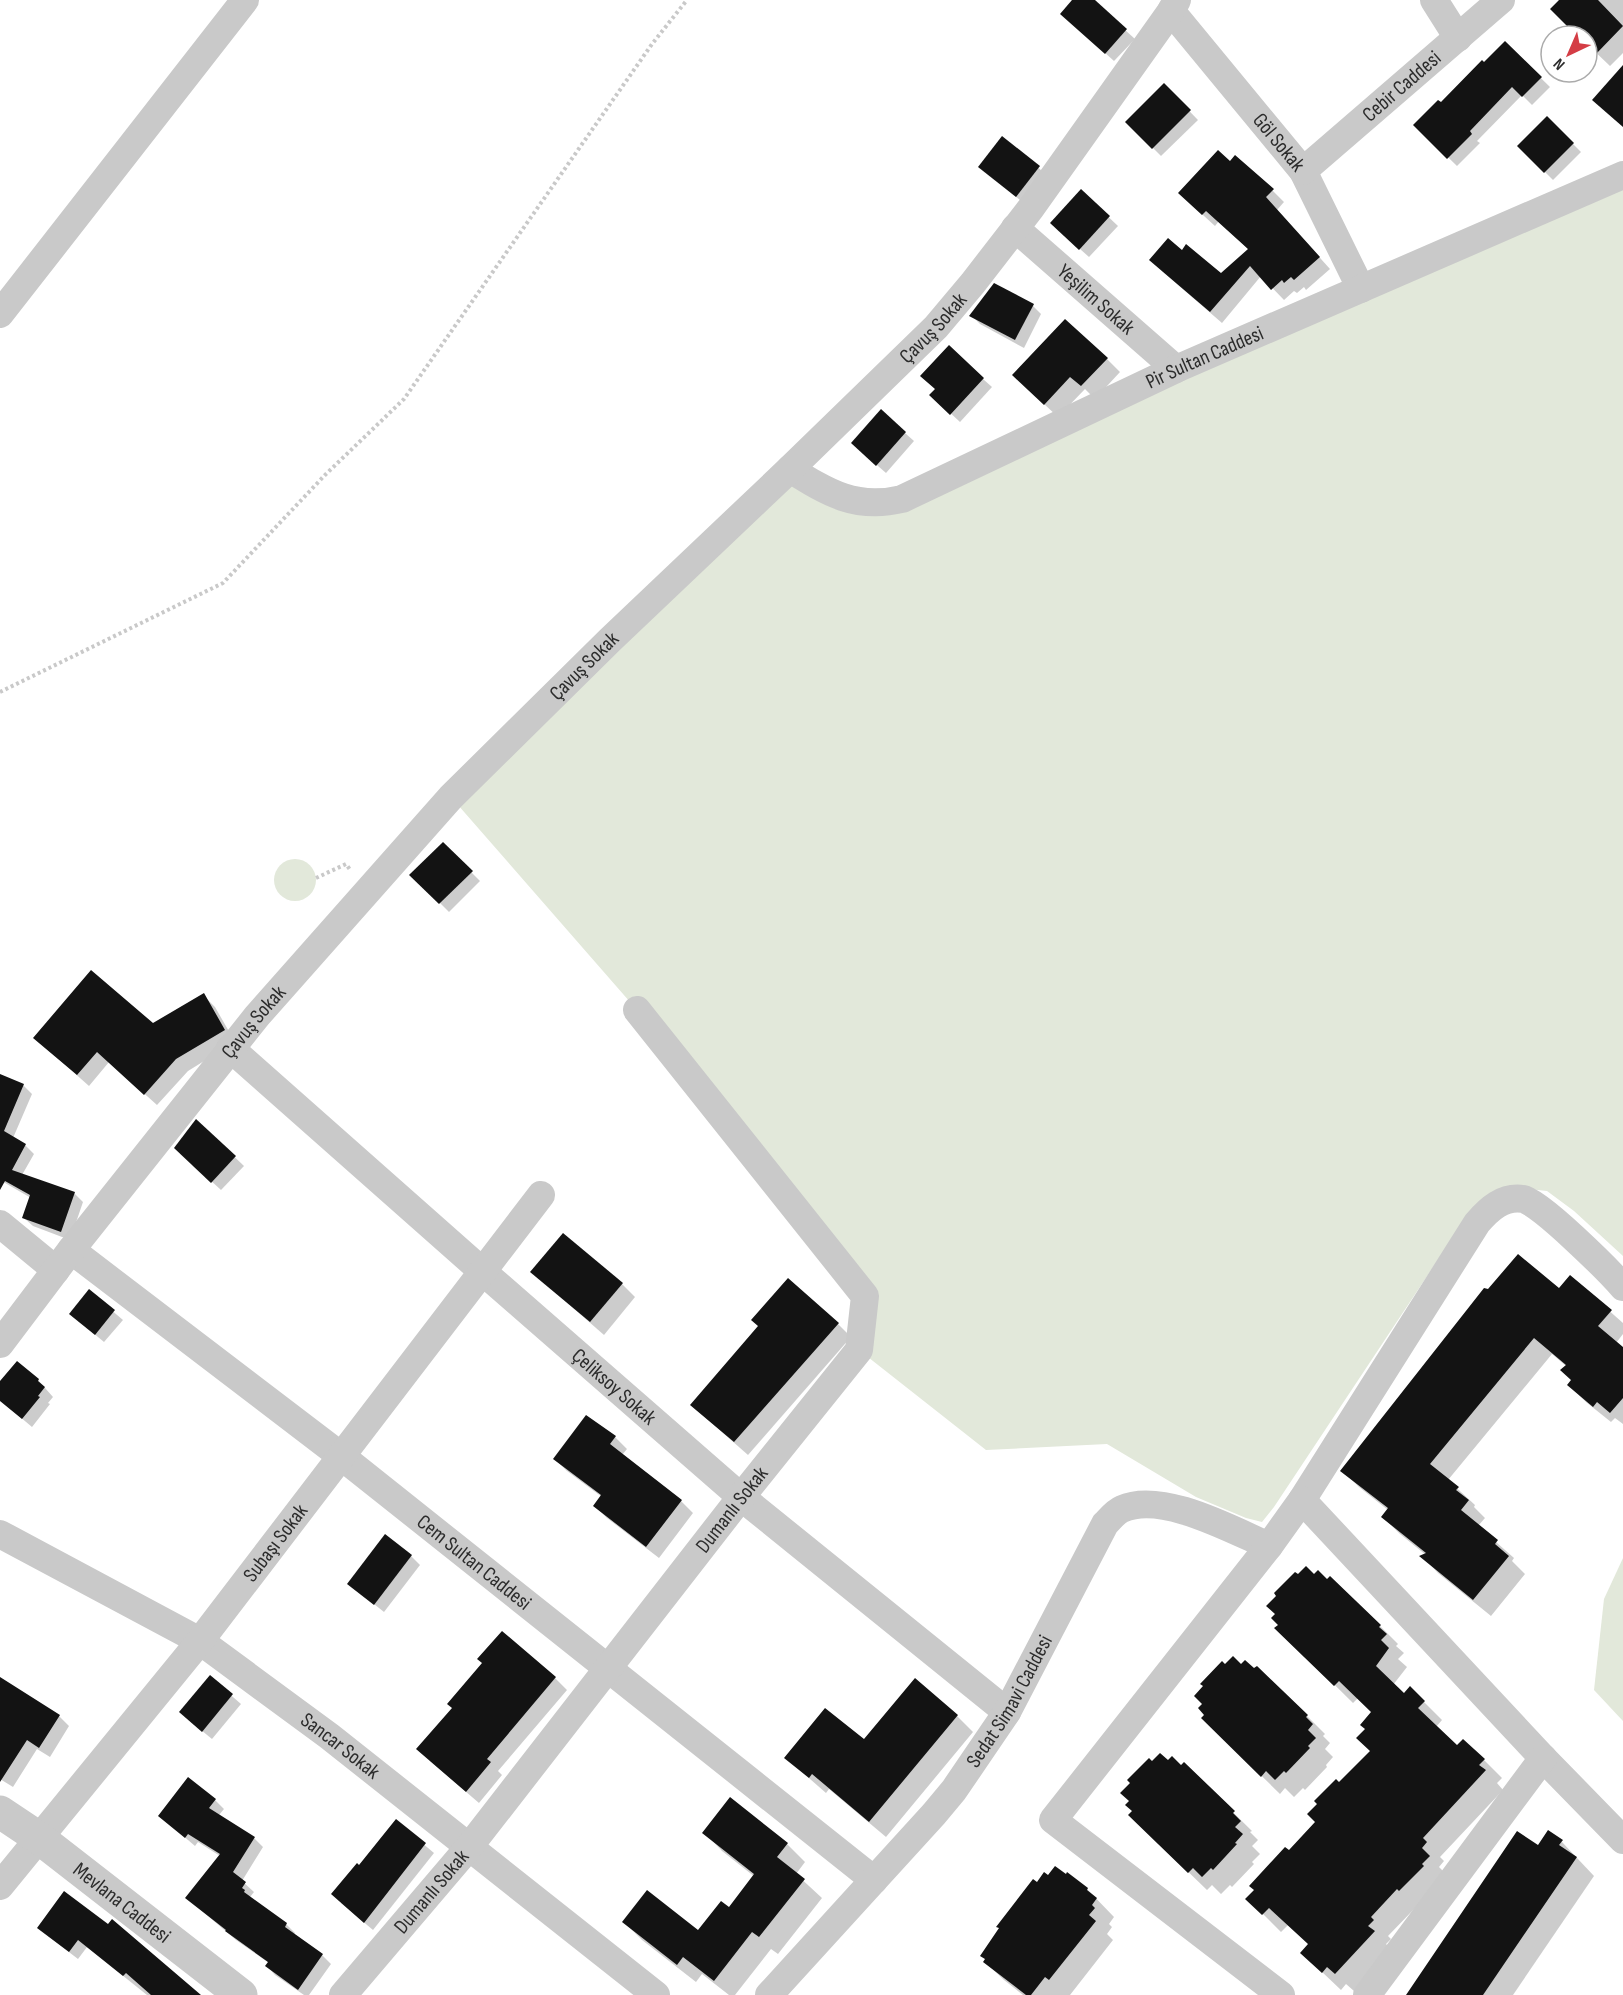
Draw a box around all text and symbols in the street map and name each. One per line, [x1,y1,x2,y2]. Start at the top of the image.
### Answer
north arrow [1539,24,1599,84]
street label: Cebir Caddesi [1357,45,1446,127]
text: N [1550,54,1569,74]
street label: Göl Sokak [1248,108,1311,176]
street label: Yeşilim Sokak [1052,259,1140,340]
street label: Çavuş Sokak [894,288,972,368]
street label: Pir Sultan Caddesi [1142,320,1267,394]
street label: Çavuş Sokak [544,626,624,705]
street label: Çavuş Sokak [216,980,291,1063]
street label: Çeliksoy Sokak [567,1343,662,1430]
street label: Dumanlı Sokak [690,1461,773,1558]
street label: Subaşı Sokak [238,1499,313,1587]
street label: Cem Sultan Caddesi [412,1509,537,1615]
street label: Sedat Simavi Caddesi [961,1631,1057,1772]
street label: Sancar Sokak [296,1707,385,1784]
street label: Dumanlı Sokak [388,1844,474,1939]
street label: Mevlana Caddesi [68,1857,176,1948]

